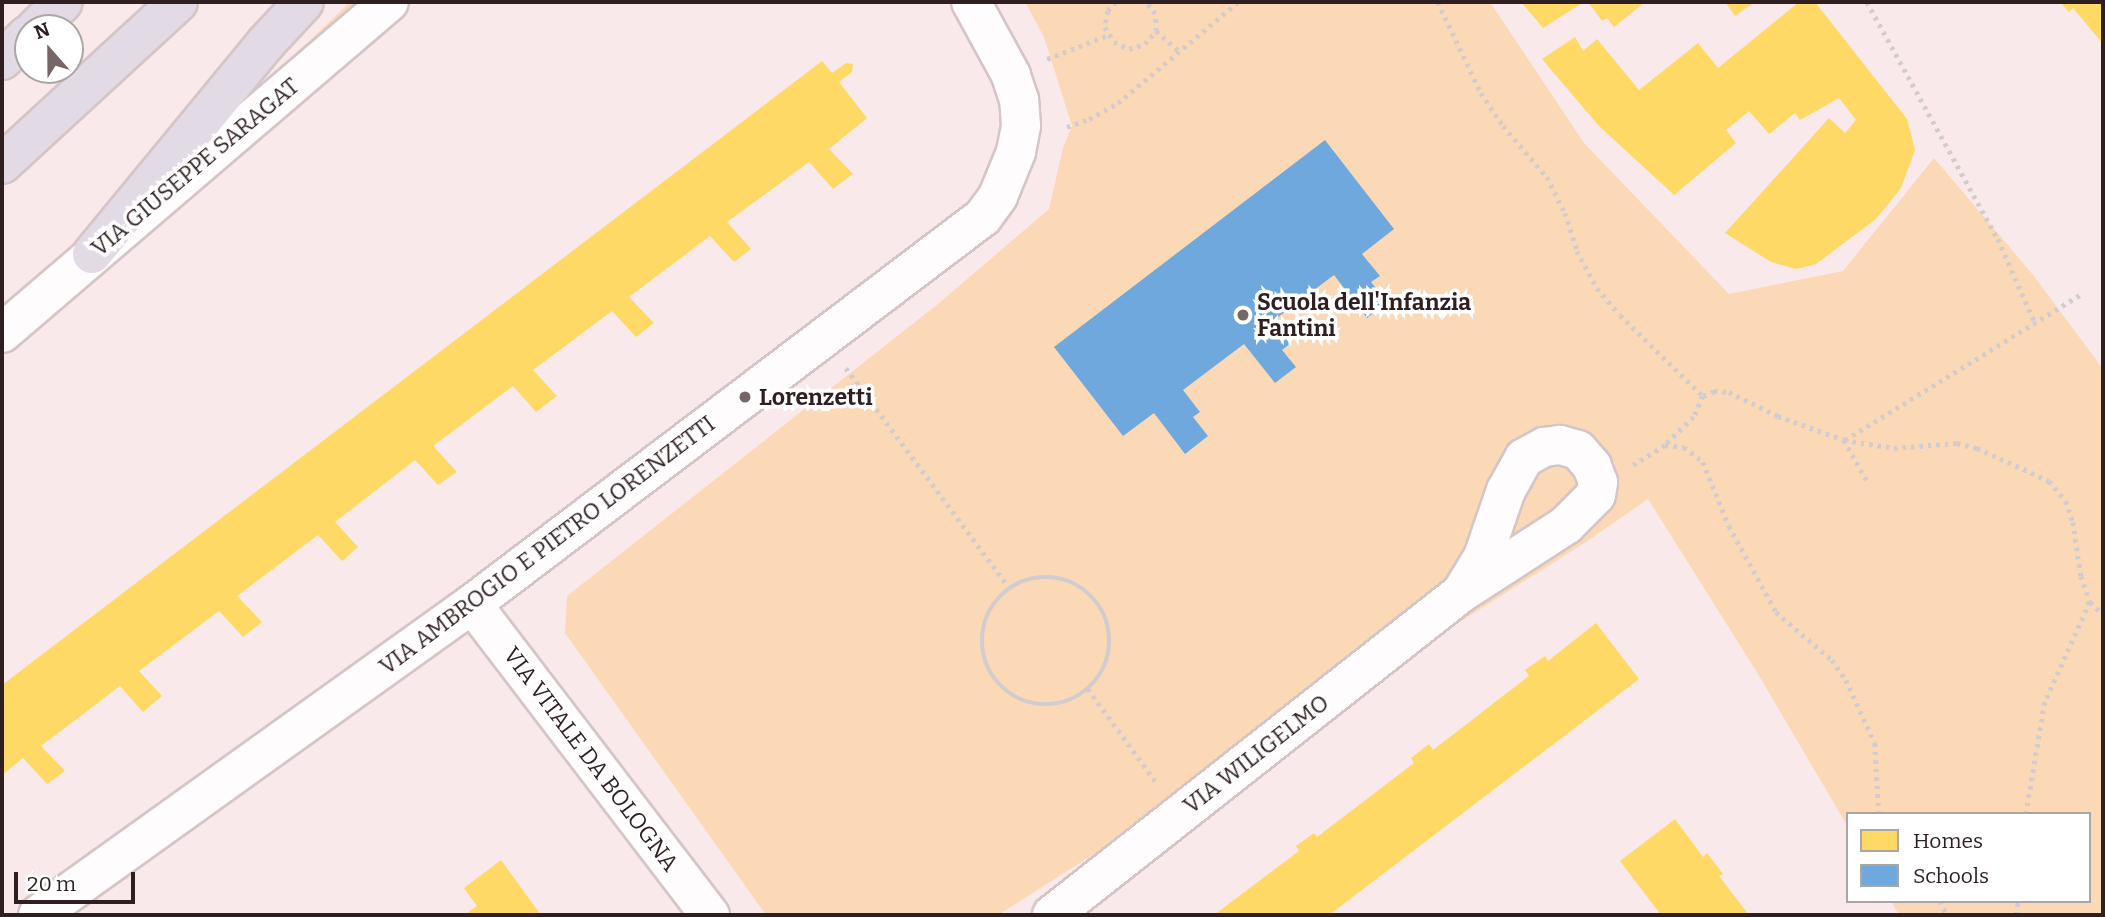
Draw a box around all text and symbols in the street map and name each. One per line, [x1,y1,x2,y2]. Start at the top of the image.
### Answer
north arrow [14,14,84,84]
text: N [31,17,53,44]
street label: VIA GIUSEPPE SARAGAT [86,72,304,262]
place label: Scuola dell'Infanzia Fantini [1257,288,1471,342]
marker: Scuola dell'Infanzia Fantini [1235,307,1251,323]
place label: Lorenzetti [759,383,873,411]
marker: Lorenzetti [737,389,753,405]
street label: VIA AMBROGIO E PIETRO LORENZETTI [374,410,720,680]
street label: VIA VITALE DA BOLOGNA [498,641,684,877]
street label: VIA WILIGELMO [1178,689,1334,819]
legend [1846,812,2091,903]
text: Homes [1913,828,1983,854]
scale bar [18,858,138,902]
text: Schools [1913,863,1989,889]
text: 20 m [27,871,76,897]

